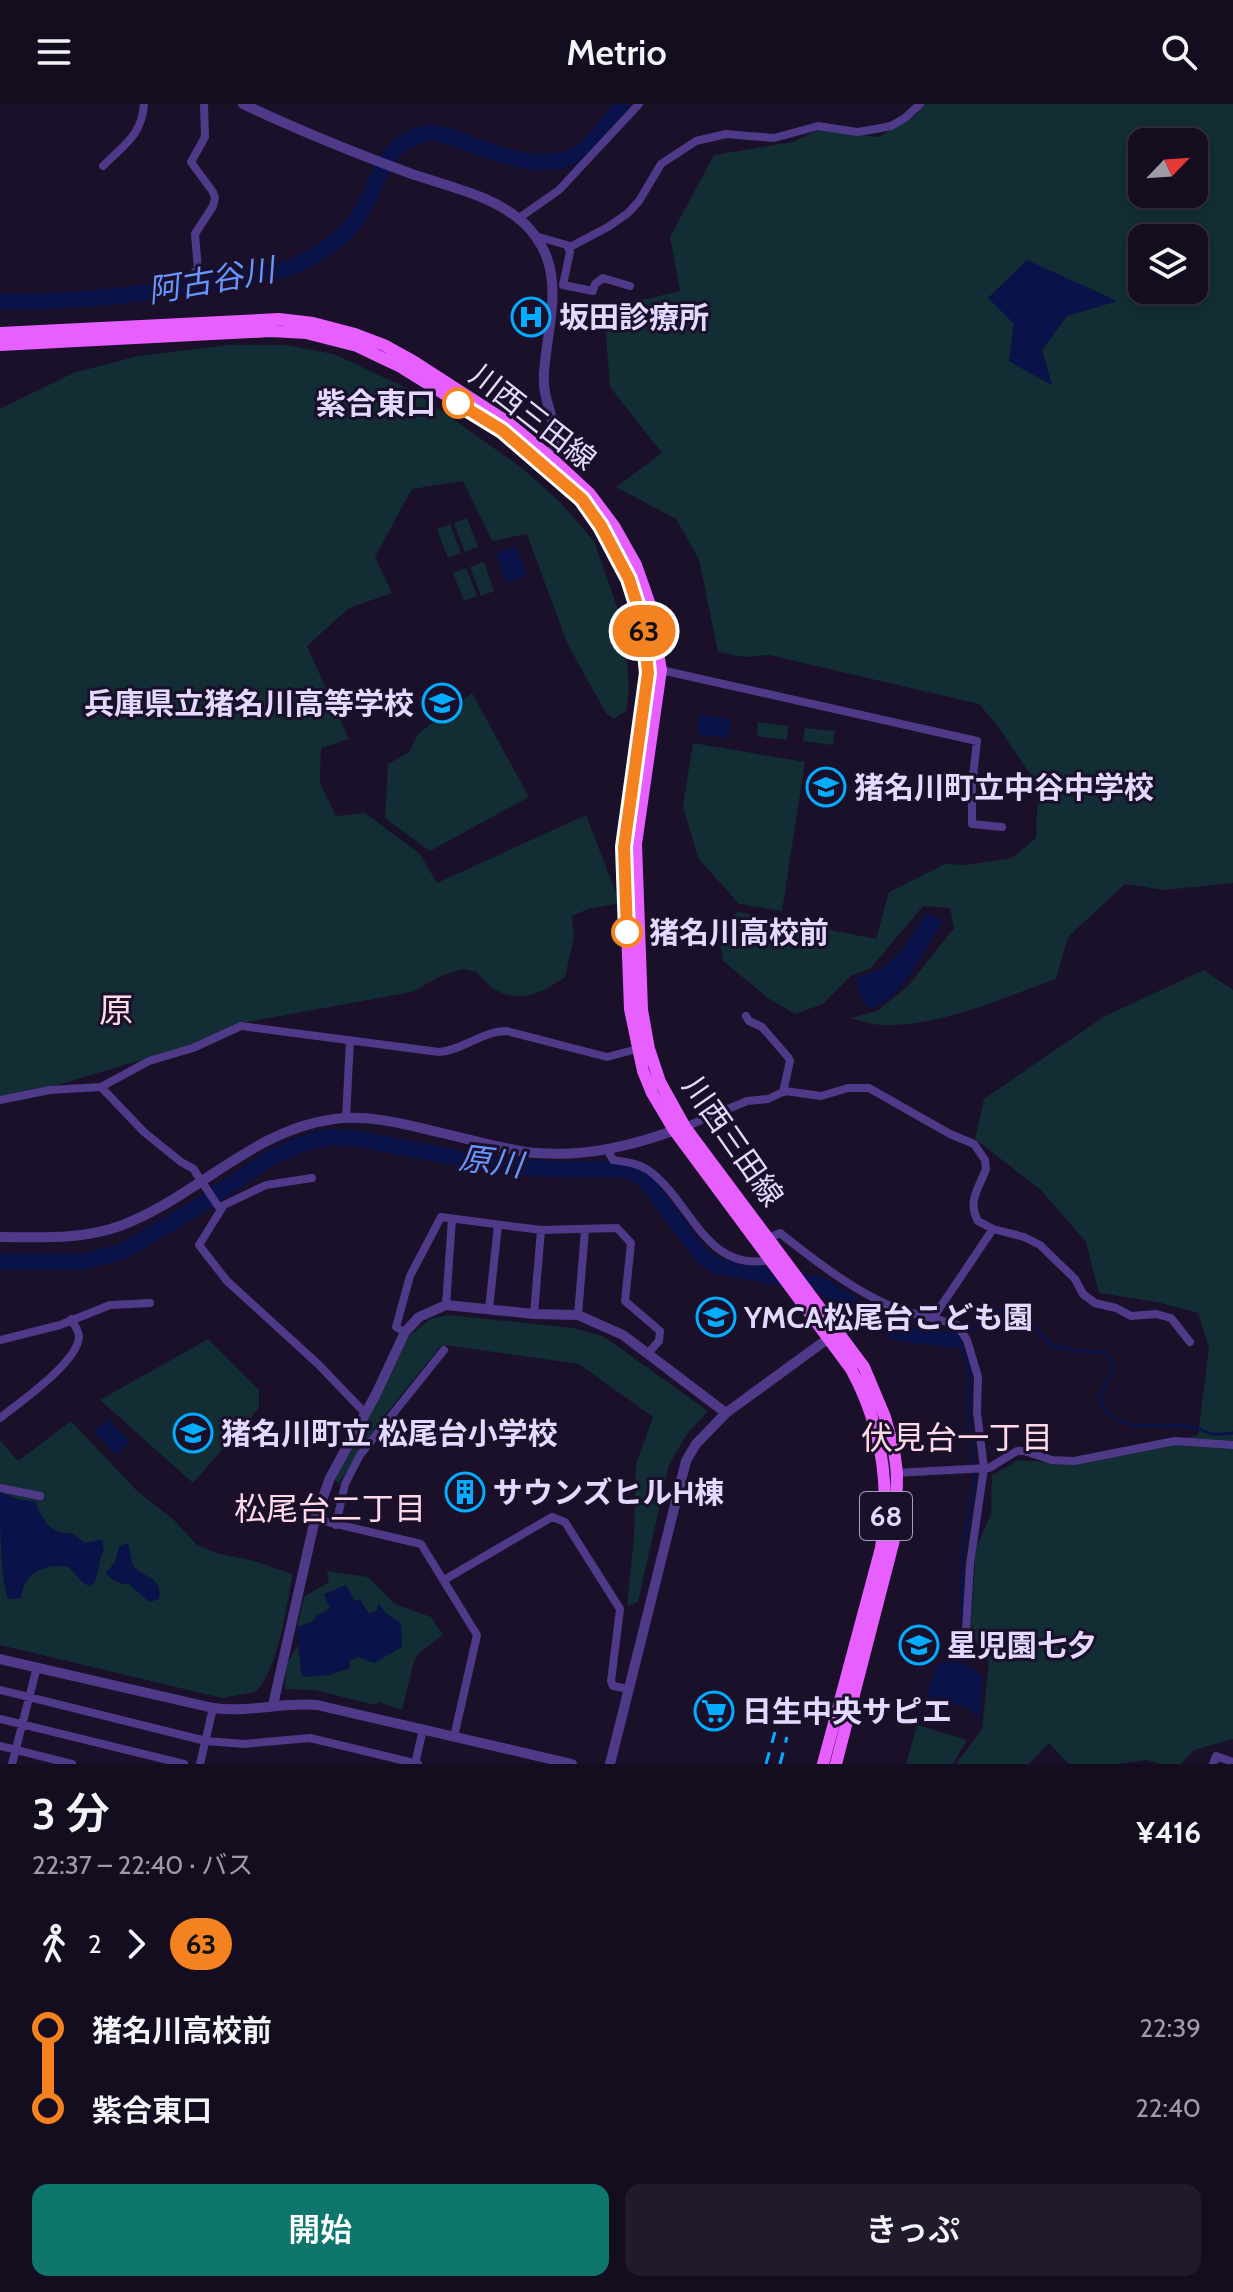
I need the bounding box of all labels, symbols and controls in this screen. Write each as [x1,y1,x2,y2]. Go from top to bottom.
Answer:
icon: menu [32,30,76,74]
text: Metrio [566,30,667,74]
icon: search [1157,30,1201,74]
north arrow [1128,128,1208,208]
map controls [1128,128,1208,304]
button: layers [1128,224,1208,304]
water label: 阿古谷川 [145,249,280,310]
hospital icon: 坂田診療所 [510,296,552,338]
place label: 坂田診療所 [559,299,709,336]
street label: 川西三田線 [463,356,603,478]
place label: 紫合東口 [316,385,436,422]
marker: 紫合東口 [443,388,473,418]
line badge: 63 [608,605,680,657]
text: 63 [629,614,659,648]
school or university icon: 兵庫県立猪名川高等学校 [421,682,463,724]
place label: 兵庫県立猪名川高等学校 [84,685,414,722]
school or university icon: 猪名川町立中谷中学校 [805,766,847,808]
place label: 猪名川町立中谷中学校 [854,769,1154,806]
place label: 猪名川高校前 [649,914,829,951]
marker: 猪名川高校前 [612,917,642,947]
district label: 原 [99,989,133,1031]
street label: 川西三田線 [675,1069,791,1213]
water label: 原川 [457,1138,528,1185]
school or university icon: YMCA松尾台こども園 [695,1296,737,1338]
place label: YMCA松尾台こども園 [743,1299,1033,1336]
school or university icon: 猪名川町立 松尾台小学校 [172,1412,214,1454]
place label: 猪名川町立 松尾台小学校 [221,1415,558,1452]
district label: 伏見台一丁目 [861,1418,1053,1457]
building icon: サウンズヒルH棟 [444,1471,486,1513]
place label: サウンズヒルH棟 [493,1474,724,1511]
district label: 松尾台二丁目 [234,1489,426,1528]
road number: 68 [860,1492,912,1540]
school or university icon: 星児園七夕 [898,1624,940,1666]
place label: 星児園七夕 [947,1627,1097,1664]
supermarket icon: 日生中央サピエ [693,1690,735,1732]
place label: 日生中央サピエ [742,1693,952,1730]
text: 3 分 [32,1787,110,1840]
text: ¥416 [1137,1814,1201,1851]
text: 22:37 – 22:40 · バス [32,1849,253,1881]
icon: walk [32,1922,76,1966]
icon: forward [114,1922,158,1966]
text: 63 [186,1927,216,1961]
text: 2 [88,1928,102,1960]
text: 猪名川高校前 [92,2012,272,2049]
text: 22:39 [1140,2012,1201,2044]
text: 紫合東口 [92,2092,212,2129]
text: 22:40 [1135,2092,1201,2124]
button: 開始 [32,2184,609,2276]
button: きっぷ [625,2184,1201,2276]

